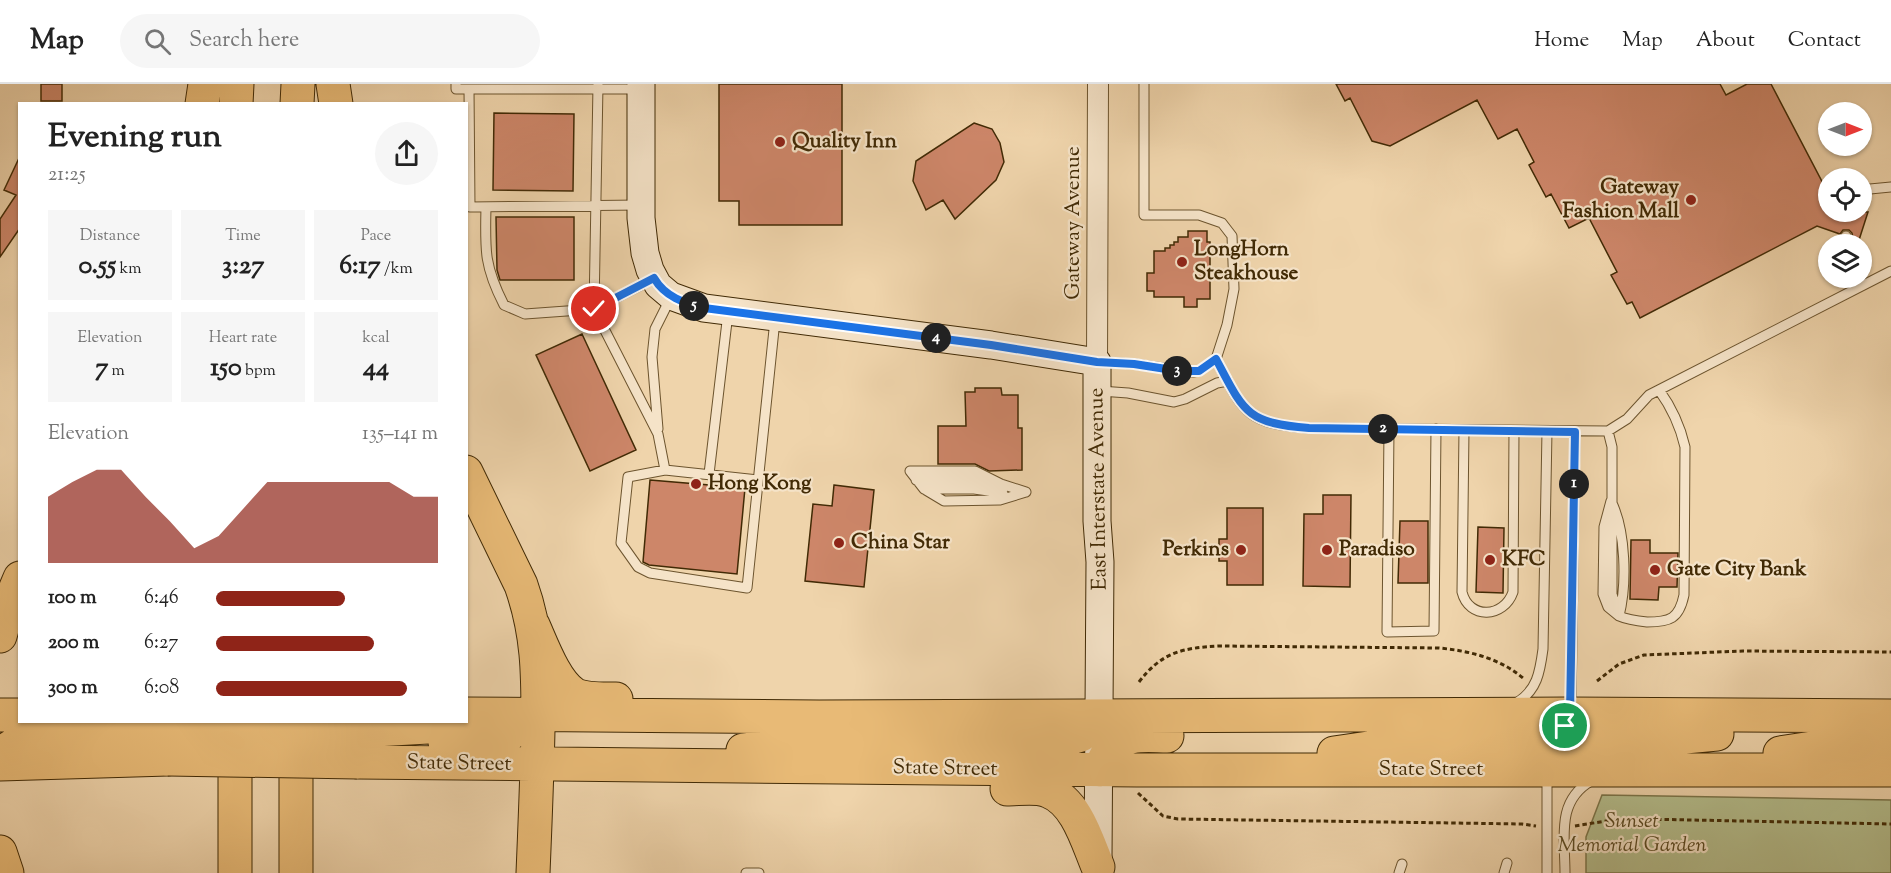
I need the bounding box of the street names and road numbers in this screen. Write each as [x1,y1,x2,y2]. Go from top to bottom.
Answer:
street label: Gateway Avenue [1059,146,1089,300]
street label: East Interstate Avenue [1082,387,1116,591]
street label: State Street [406,748,512,780]
street label: State Street [892,753,998,785]
street label: State Street [1379,755,1483,785]

